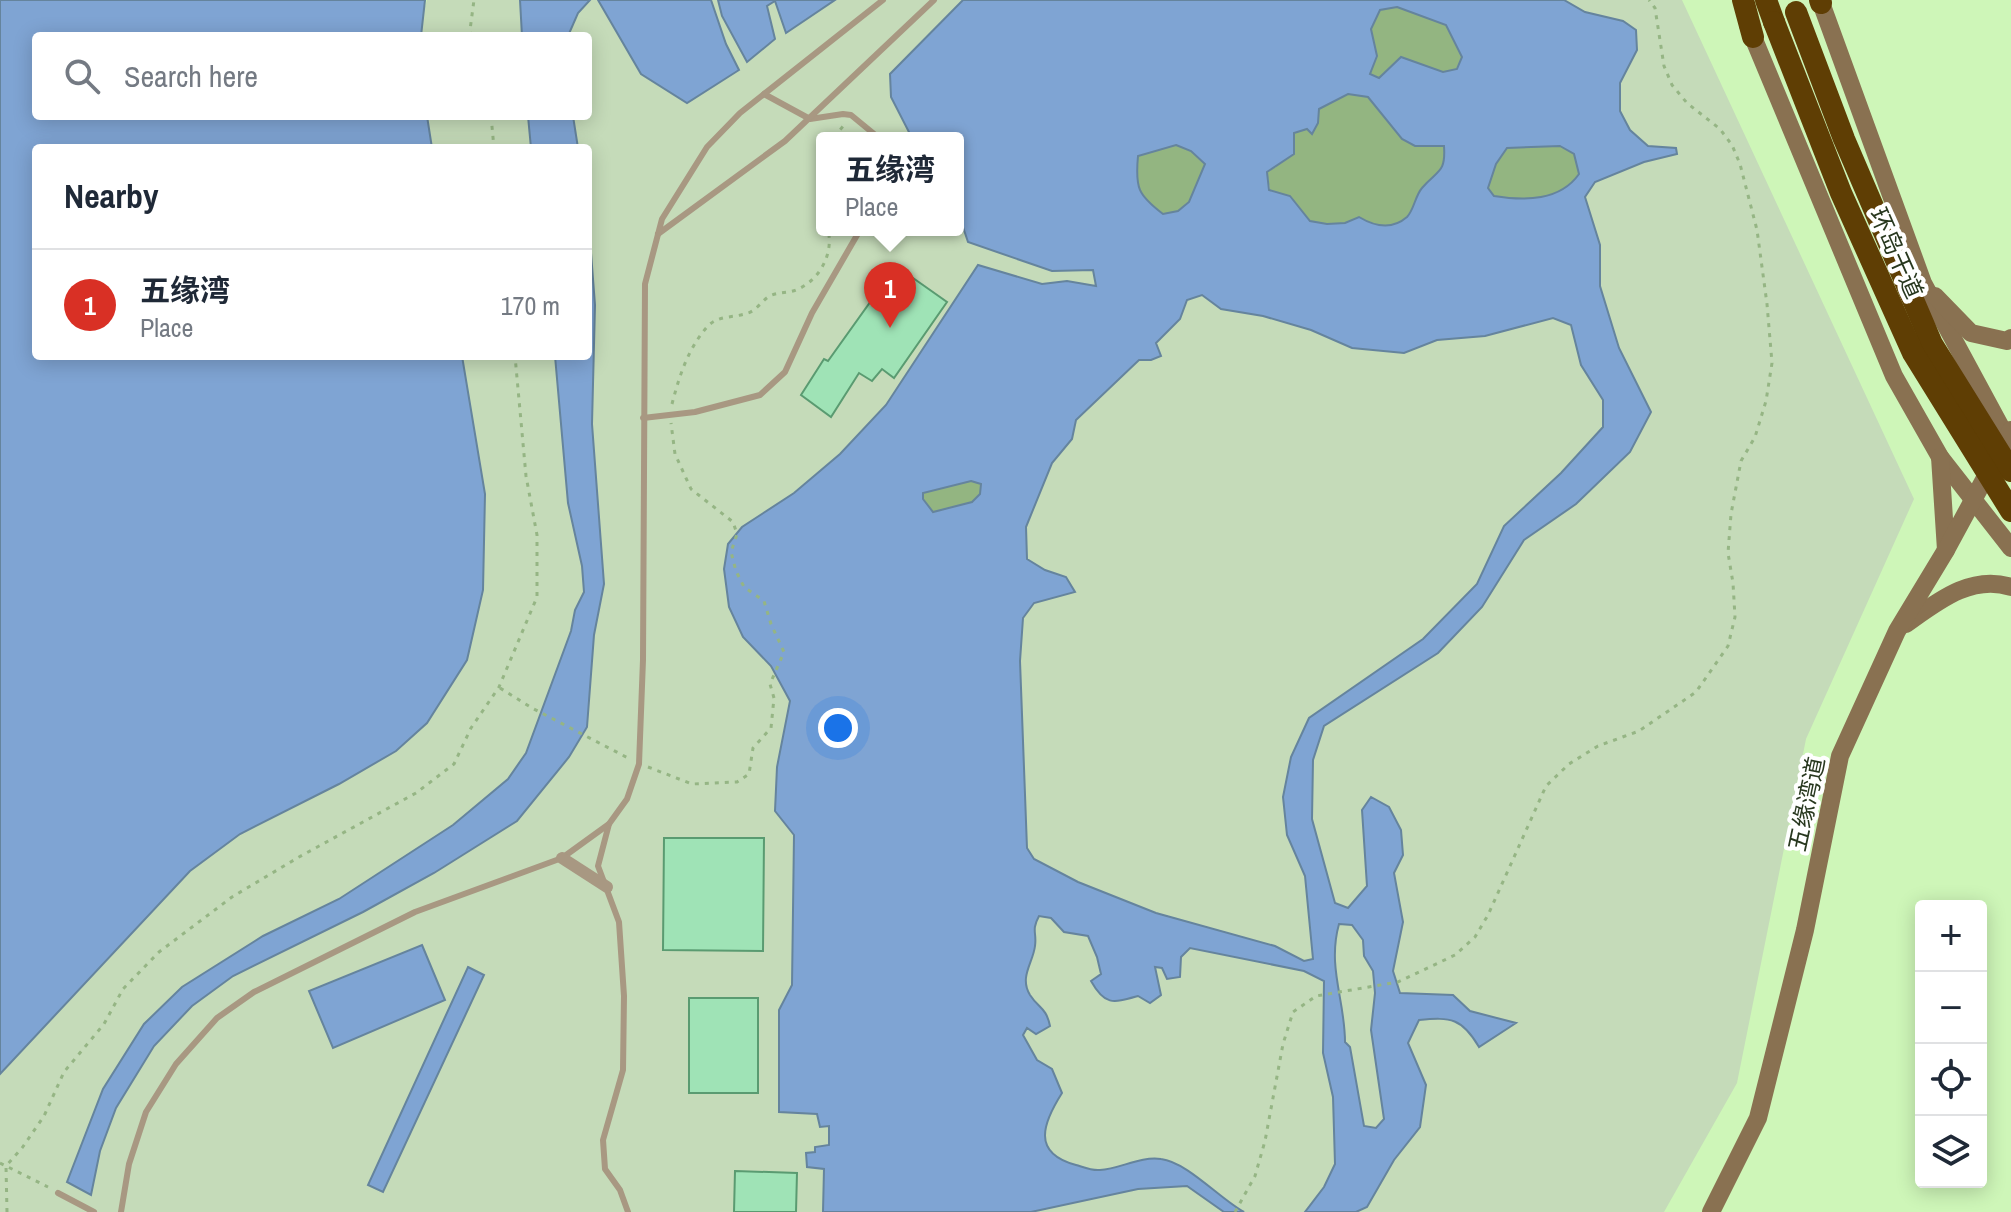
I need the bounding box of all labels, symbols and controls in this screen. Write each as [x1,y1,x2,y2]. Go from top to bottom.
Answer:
search box [32,32,592,120]
icon: search [60,54,104,98]
text: Search here [124,56,258,96]
popup [816,132,964,236]
text: 五缘湾 [845,149,935,189]
text: Nearby [64,173,159,219]
text: Place [845,189,898,224]
street label: 环岛干道 [1863,203,1931,303]
pin: 1 [864,262,916,328]
text: 五缘湾 [140,270,230,310]
text: 1 [84,288,96,323]
text: 170 m [501,288,560,323]
text: Place [140,310,193,345]
your location [818,708,858,748]
street label: 五缘湾道 [1780,754,1832,854]
map controls [1915,900,1987,1188]
button: + [1915,900,1987,972]
button: − [1915,972,1987,1044]
button: locate [1915,1044,1987,1116]
button: layers [1915,1116,1987,1188]

